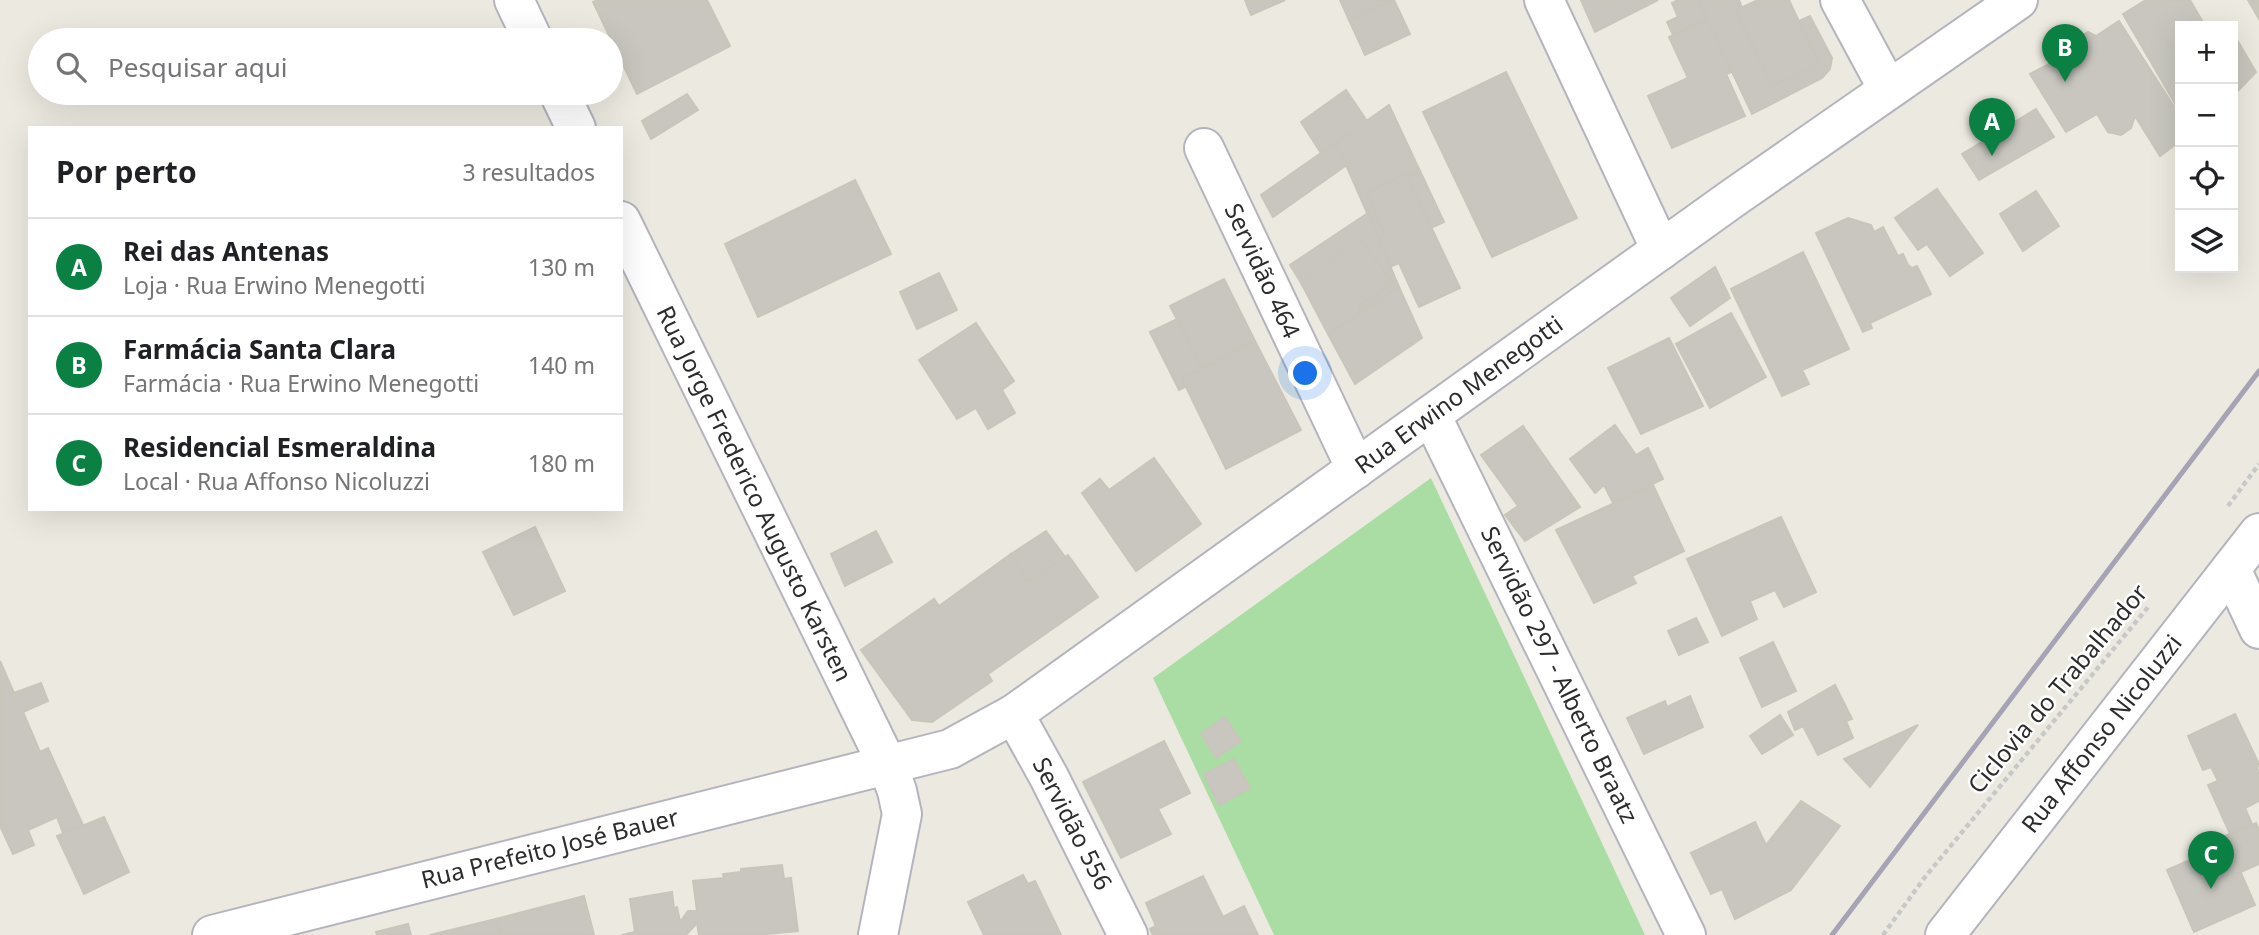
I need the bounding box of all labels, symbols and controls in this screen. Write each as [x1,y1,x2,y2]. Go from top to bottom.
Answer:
map controls [2175,21,2238,273]
button: + [2175,21,2238,84]
pin: B [2042,24,2088,82]
search box [28,28,623,105]
icon: search [52,48,90,86]
text: Pesquisar aqui [108,49,288,85]
button: − [2175,84,2238,147]
pin: A [1969,98,2015,156]
button: locate [2175,147,2238,210]
text: Por perto [56,151,197,192]
text: 3 resultados [462,156,595,188]
street label: Servidão 464 [1218,198,1309,343]
button: layers [2175,210,2238,273]
text: Rei das Antenas [123,233,329,269]
text: A [71,251,87,283]
text: 130 m [528,251,595,283]
text: Loja · Rua Erwino Menegotti [123,269,425,301]
street label: Rua Jorge Frederico Augusto Karsten [650,300,861,687]
street label: Rua Erwino Menegotti [1347,307,1569,481]
text: Farmácia Santa Clara [123,331,396,367]
text: B [71,349,87,381]
text: 140 m [528,349,595,381]
your location [1288,356,1322,390]
text: Farmácia · Rua Erwino Menegotti [123,367,479,399]
text: Residencial Esmeraldina [123,429,436,465]
text: C [72,447,86,479]
text: 180 m [528,447,595,479]
text: Local · Rua Affonso Nicoluzzi [123,465,430,497]
street label: Servidão 297 - Alberto Braatz [1474,520,1647,828]
street label: Ciclovia do Trabalhador [1959,576,2154,800]
street label: Rua Affonso Nicoluzzi [2013,627,2189,839]
street label: Servidão 556 [1026,751,1121,895]
street label: Rua Prefeito José Bauer [418,800,682,895]
pin: C [2188,831,2234,889]

